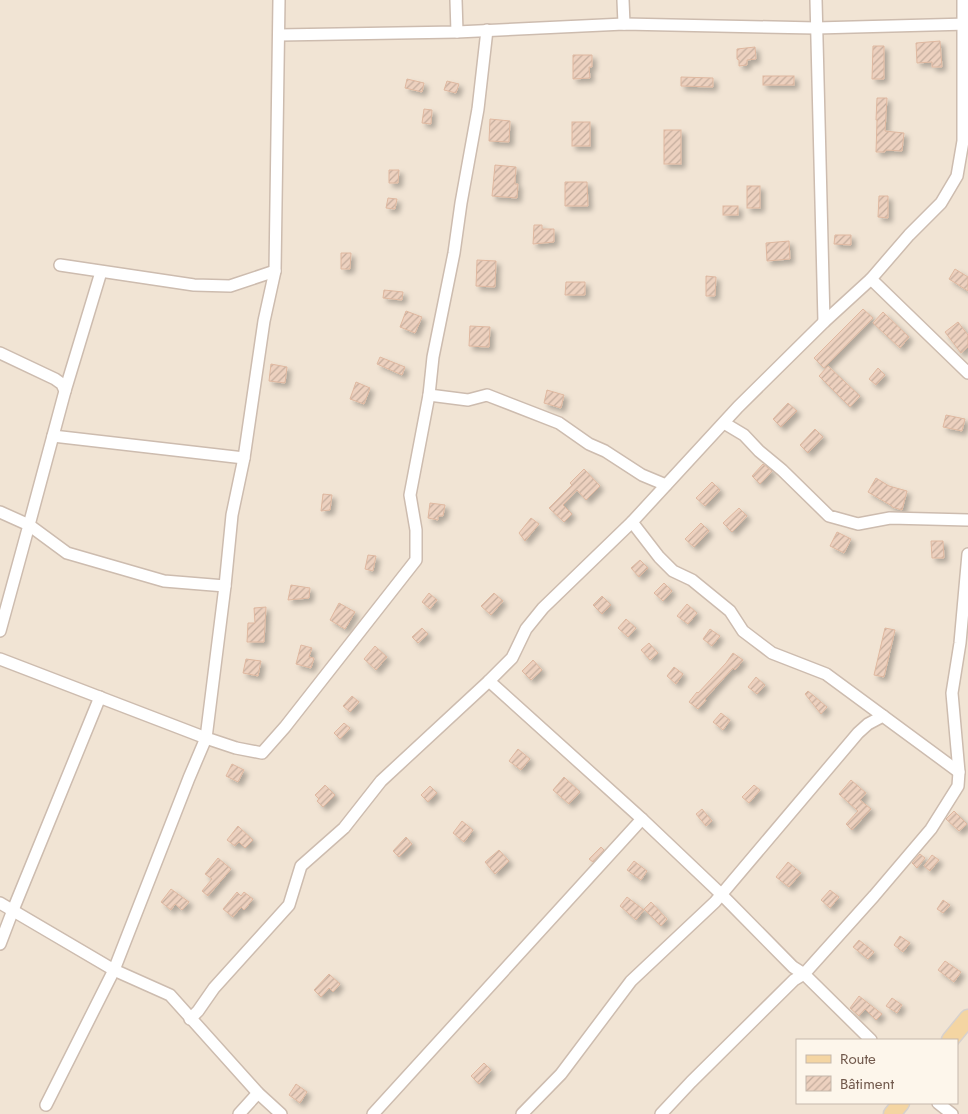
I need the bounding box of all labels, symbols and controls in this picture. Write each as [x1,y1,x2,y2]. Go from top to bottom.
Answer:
legend [796,1039,958,1104]
text: Route [840,1048,876,1070]
text: Bâtiment [840,1073,894,1095]

